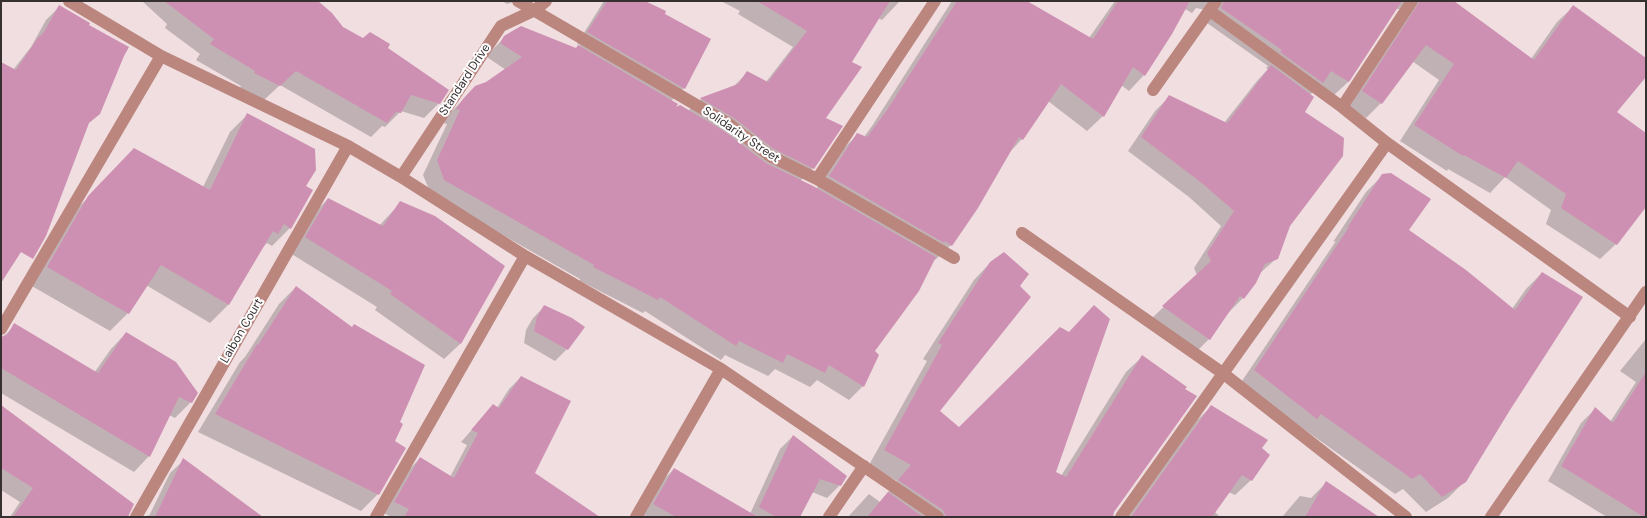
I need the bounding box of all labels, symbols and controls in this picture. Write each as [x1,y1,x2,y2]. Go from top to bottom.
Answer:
street label: Standard Drive [437,41,493,119]
street label: Solidarity Street [700,104,782,166]
street label: Laibon Court [218,296,266,366]

